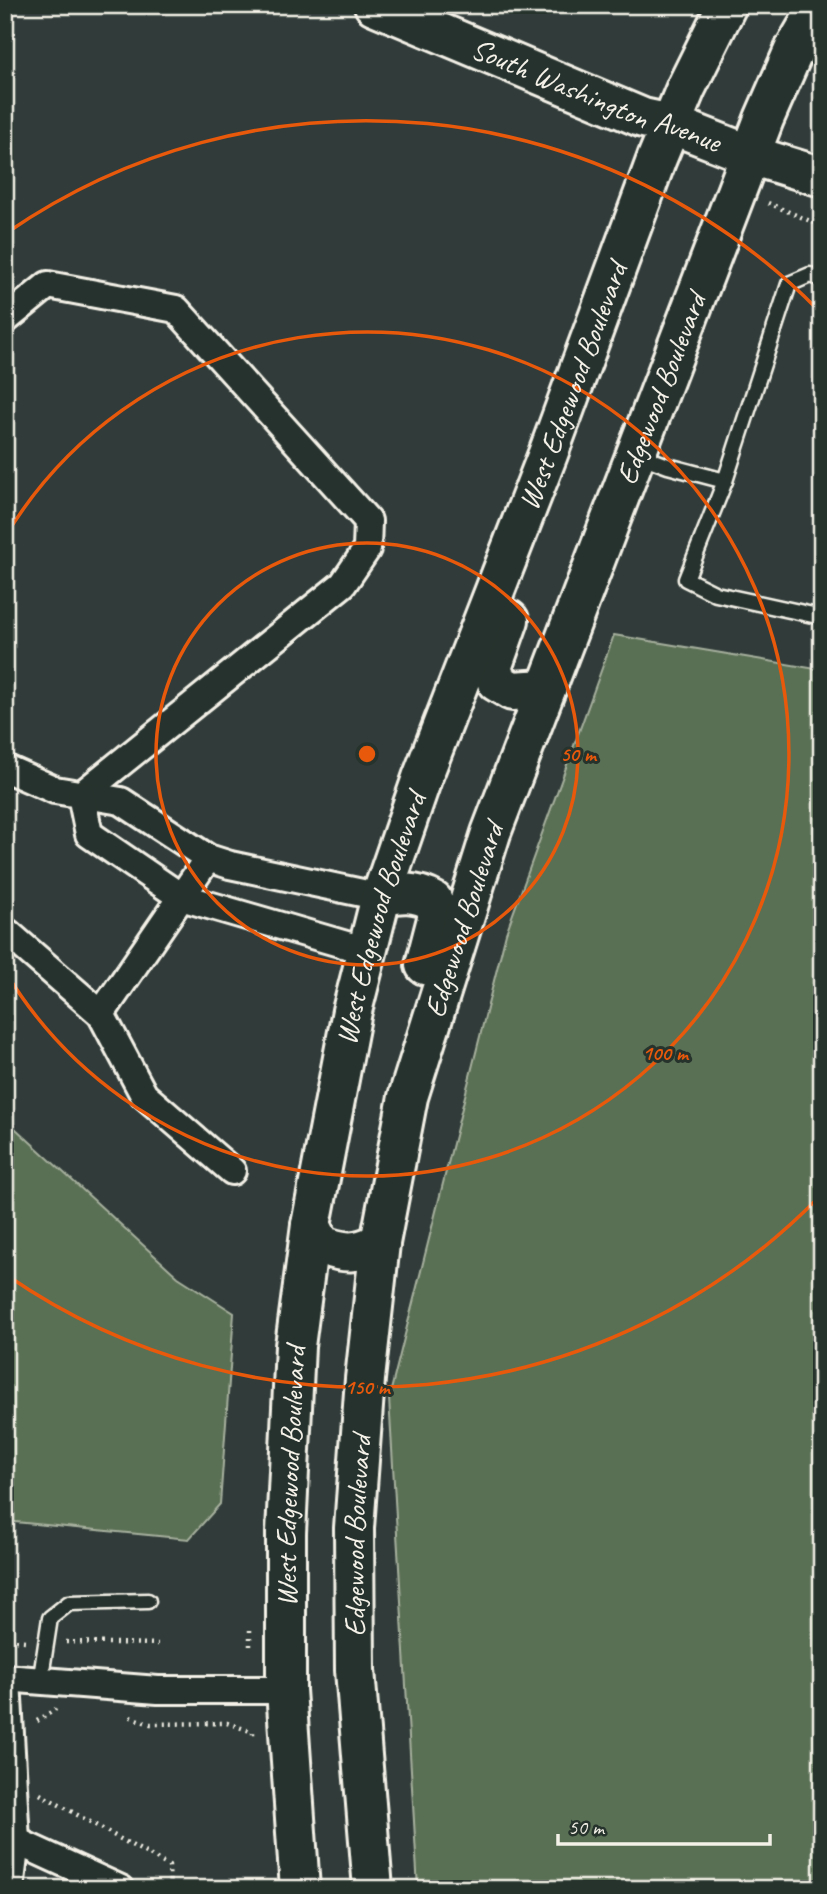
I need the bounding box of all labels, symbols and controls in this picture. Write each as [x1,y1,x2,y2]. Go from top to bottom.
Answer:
street label: South Washington Avenue [466,29,728,161]
street label: West Edgewood Boulevard [509,253,637,515]
street label: Edgewood Boulevard [607,284,716,490]
text: 50 m [560,741,598,767]
centre of rings [355,742,379,766]
street label: West Edgewood Boulevard [327,784,436,1048]
street label: Edgewood Boulevard [415,813,514,1022]
text: 100 m [642,1040,690,1066]
street label: West Edgewood Boulevard [267,1341,314,1607]
text: 150 m [344,1374,392,1400]
street label: Edgewood Boulevard [335,1430,380,1637]
scale bar [558,1803,769,1847]
text: 50 m [568,1814,606,1840]

